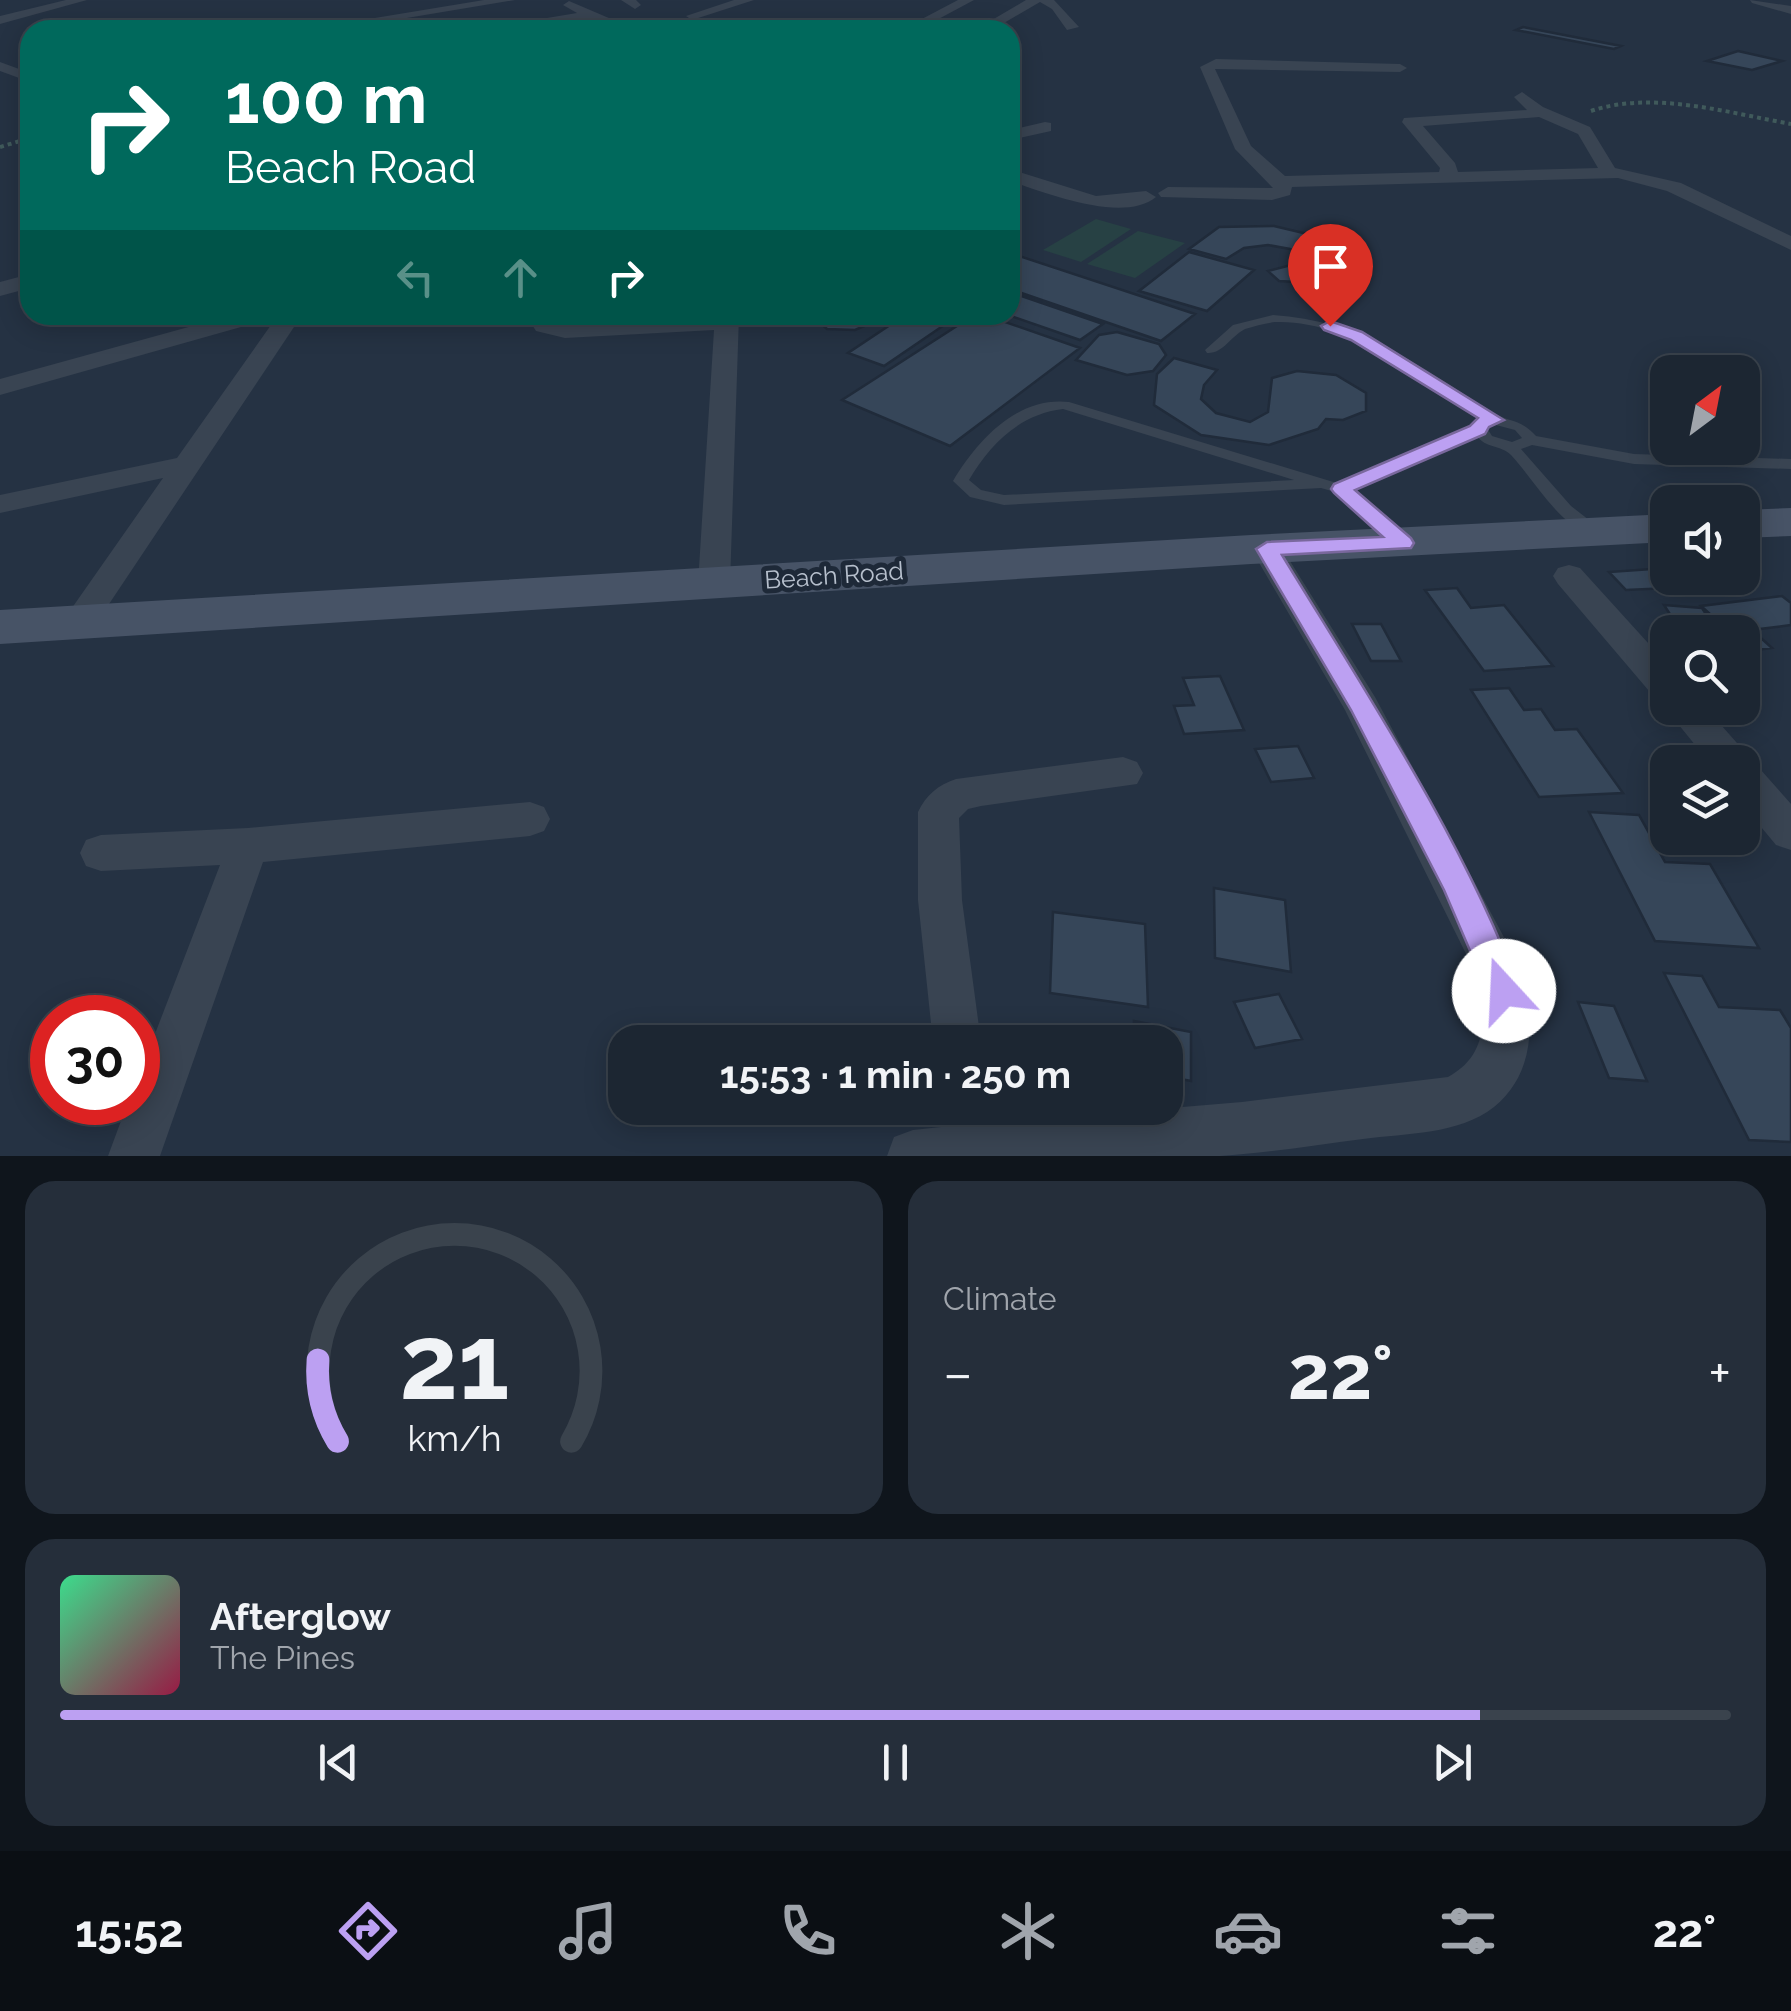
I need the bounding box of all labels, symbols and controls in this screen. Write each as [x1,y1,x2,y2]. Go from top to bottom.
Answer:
text: 100 m [225,57,428,139]
icon: right [60,60,190,190]
text: Beach Road [225,141,476,194]
pin [1288,224,1373,327]
icon: arrive [1303,239,1358,294]
icon: left [388,250,443,305]
icon: ahead [493,250,548,305]
icon: right [598,250,653,305]
north arrow [1650,355,1760,465]
map controls [1650,355,1760,855]
button: sound [1650,485,1760,595]
street label: Beach Road [763,555,905,595]
button: search [1650,615,1760,725]
button: layers [1650,745,1760,855]
position arrow [1452,939,1556,1043]
speed limit sign: 30 [30,995,160,1125]
text: 15:53 · 1 min · 250 m [720,1052,1071,1097]
text: Climate [943,1280,1057,1317]
text: 21 [399,1301,509,1423]
text: 22° [1288,1328,1393,1417]
text: − [943,1341,973,1406]
text: + [1708,1341,1731,1406]
text: km/h [407,1417,501,1459]
text: Afterglow [210,1594,391,1639]
text: The Pines [210,1639,355,1676]
icon: previous [311,1735,366,1790]
icon: pause [868,1735,923,1790]
icon: next [1425,1735,1480,1790]
icon: directions [333,1896,403,1966]
icon: music [553,1896,623,1966]
icon: phone [773,1896,843,1966]
icon: climate [993,1896,1063,1966]
icon: car [1213,1896,1283,1966]
icon: filters [1433,1896,1503,1966]
text: 15:52 [75,1905,184,1958]
text: 22° [1653,1905,1716,1958]

